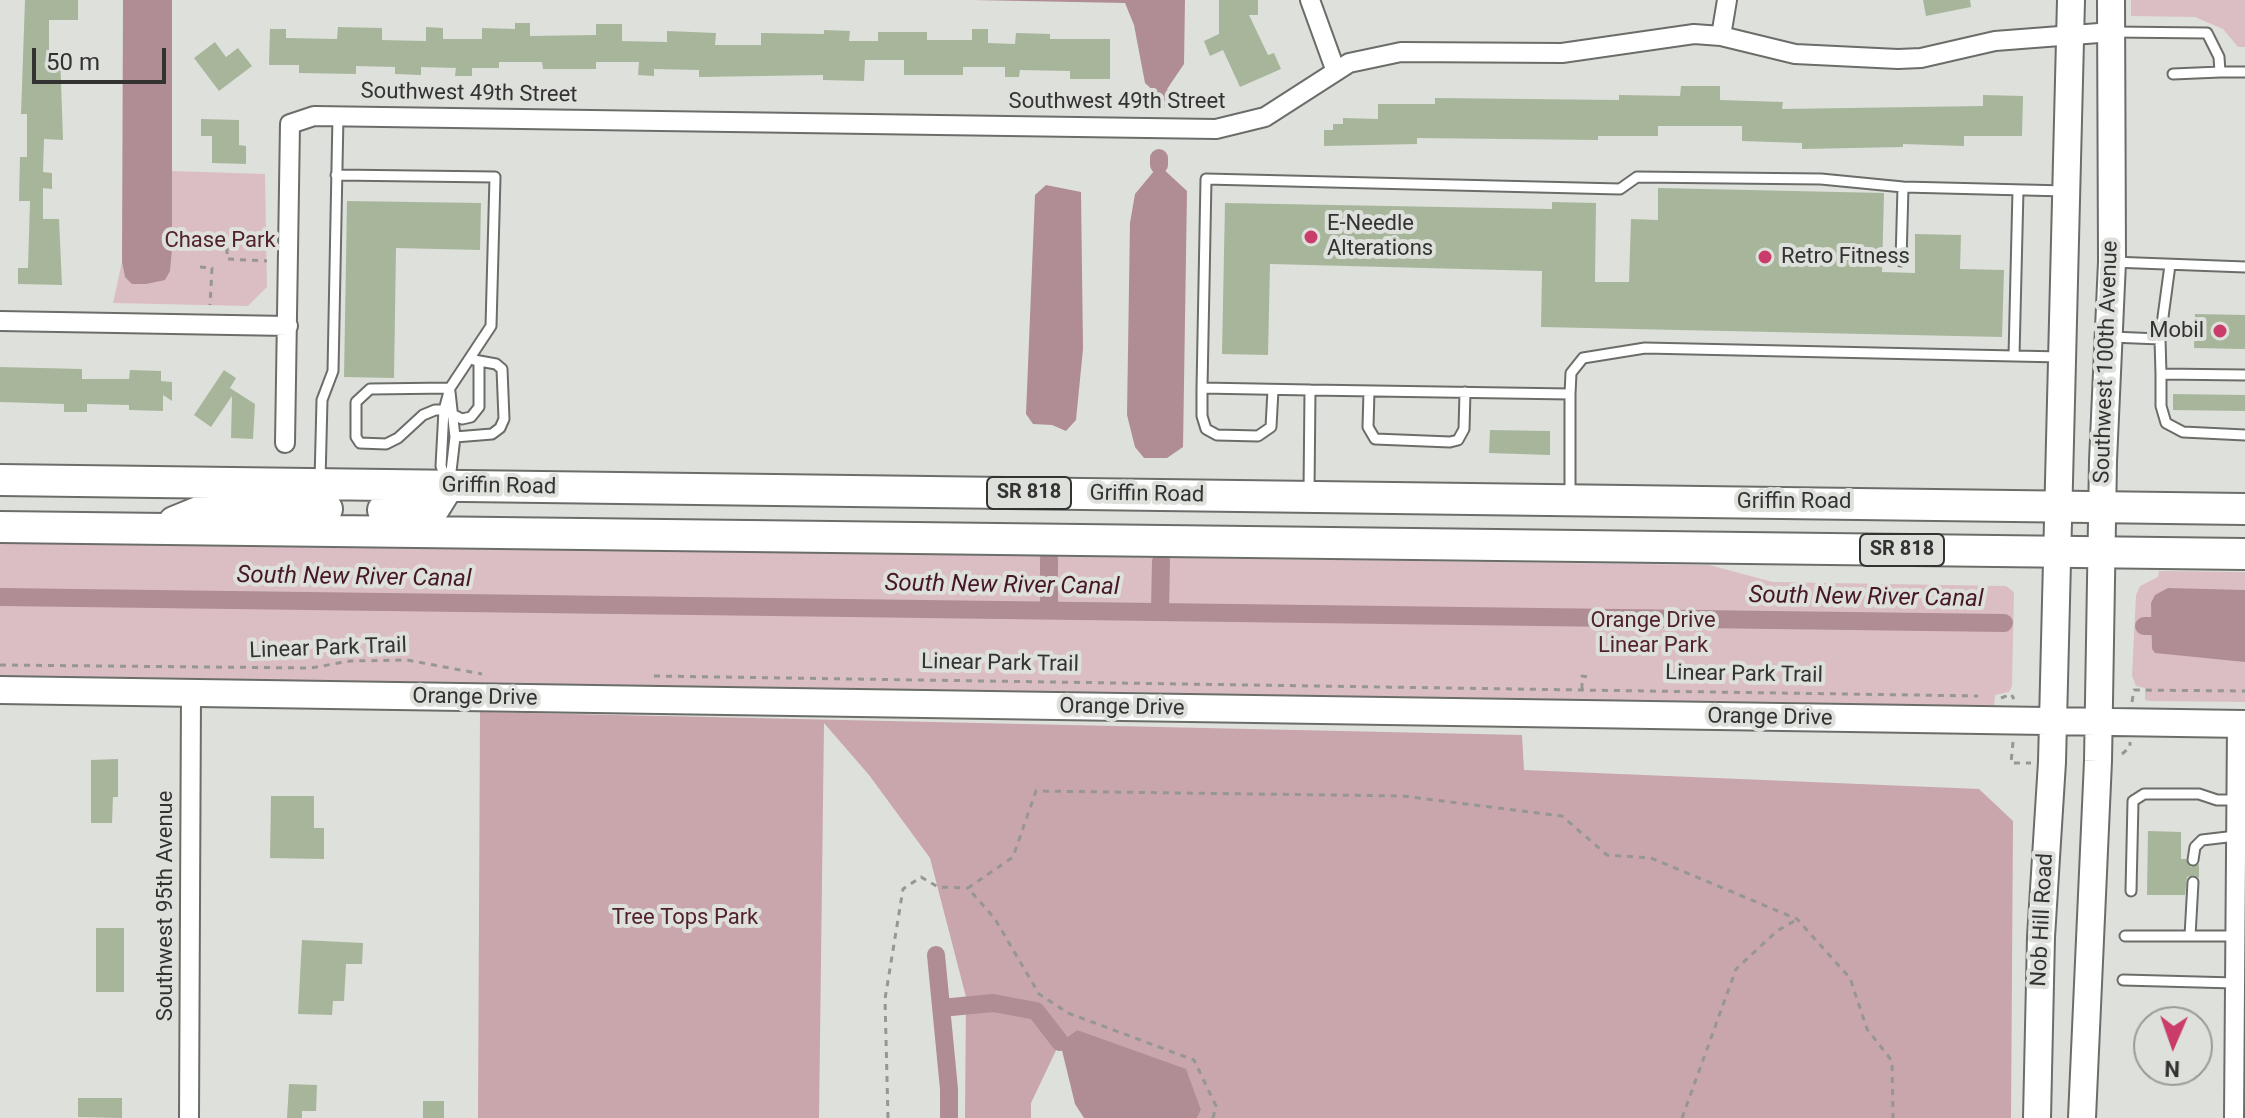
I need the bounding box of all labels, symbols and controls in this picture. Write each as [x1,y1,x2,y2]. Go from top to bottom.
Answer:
scale bar [36,32,170,82]
text: 50 m [46,48,100,76]
street label: Southwest 49th Street [360,79,578,109]
street label: Southwest 49th Street [1009,89,1225,115]
place label: E-Needle Alterations [1327,211,1433,262]
park label: Chase Park [164,228,276,254]
marker: E-Needle Alterations [1302,228,1320,246]
street label: Southwest 100th Avenue [2090,240,2124,484]
place label: Retro Fitness [1781,244,1910,270]
marker: Retro Fitness [1756,248,1774,266]
place label: Mobil [2149,318,2204,344]
marker: Mobil [2211,322,2229,340]
street label: Griffin Road [441,473,557,501]
road number: SR 818 [987,477,1071,509]
street label: Griffin Road [1089,481,1205,509]
street label: Griffin Road [1737,489,1851,515]
road number: SR 818 [1860,534,1944,566]
water label: South New River Canal [236,562,472,594]
water label: South New River Canal [884,570,1120,602]
water label: South New River Canal [1748,582,1984,614]
park label: Orange Drive Linear Park [1590,608,1716,660]
street label: Linear Park Trail [249,633,407,665]
street label: Linear Park Trail [921,649,1079,679]
street label: Linear Park Trail [1665,660,1823,690]
street label: Orange Drive [412,684,538,712]
street label: Orange Drive [1059,694,1185,722]
street label: Orange Drive [1707,704,1833,732]
street label: Southwest 95th Avenue [153,791,179,1021]
street label: Nob Hill Road [2026,853,2060,987]
park label: Tree Tops Park [612,905,758,931]
north arrow [2133,1006,2213,1086]
text: N [2164,1056,2180,1081]

